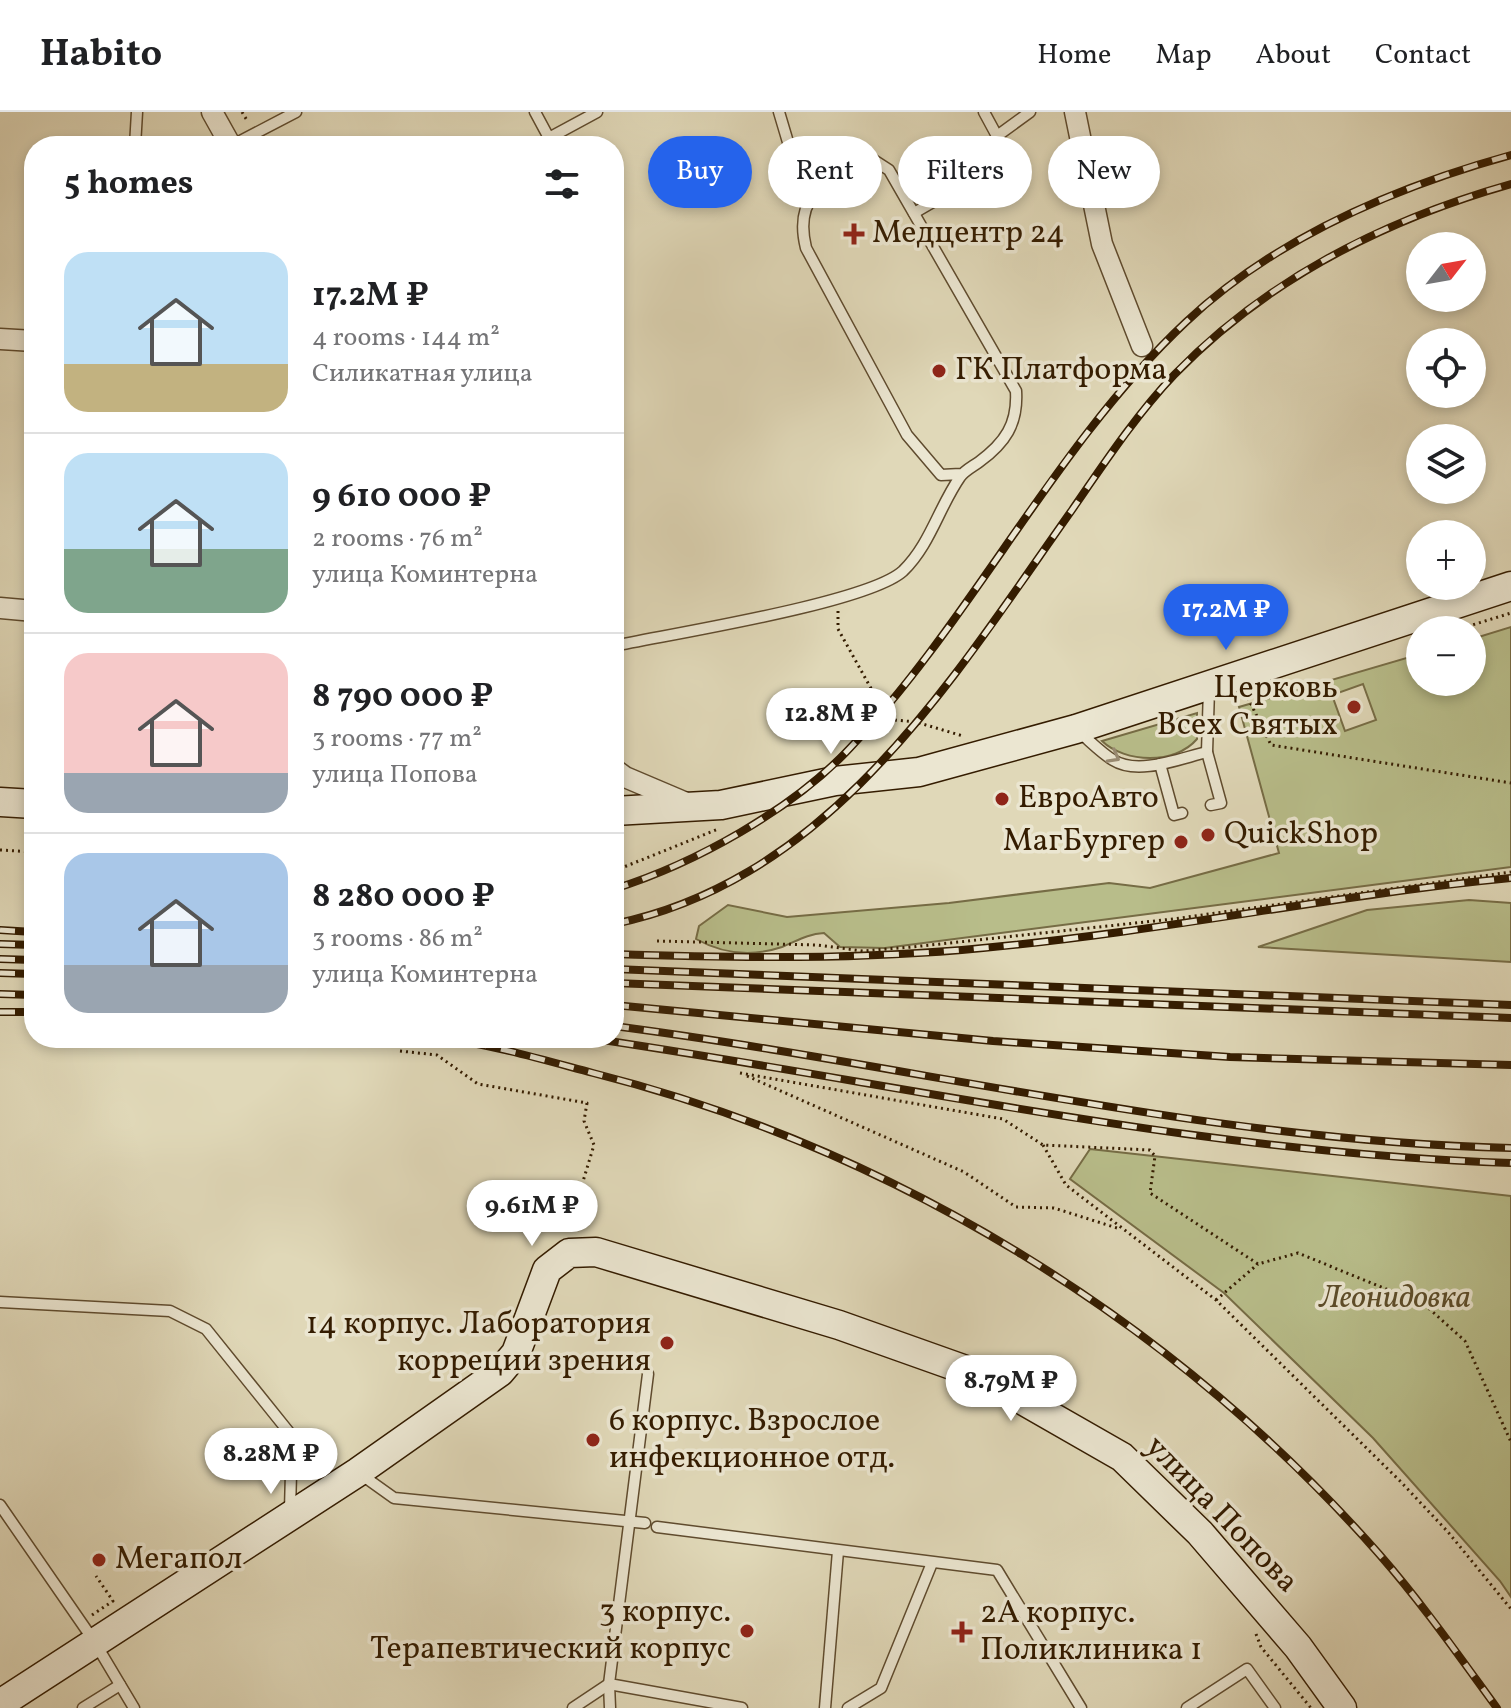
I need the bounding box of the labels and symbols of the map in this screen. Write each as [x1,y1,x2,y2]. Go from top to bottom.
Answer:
place label: Медцентр 24 [872,212,1065,256]
marker: Медцентр 24 [843,223,865,245]
north arrow [1406,232,1486,312]
place label: ГК Платформа [955,349,1167,393]
marker: ГК Платформа [930,362,948,380]
pin: 17.2M ₽ [1152,584,1300,652]
place label: Церковь Всех Святых [1157,667,1338,748]
pin: 12.8M ₽ [757,688,905,756]
marker: Церковь Всех Святых [1345,698,1363,716]
one-way arrow [1106,748,1120,763]
place label: ЕвроАвто [1018,777,1159,821]
marker: ЕвроАвто [993,790,1011,808]
place label: QuickShop [1224,813,1378,857]
place label: МагБургер [1003,820,1165,864]
marker: QuickShop [1199,826,1217,844]
marker: МагБургер [1172,833,1190,851]
pin: 9.61M ₽ [458,1180,606,1248]
park label: Леонидовка [1317,1277,1471,1321]
place label: 14 корпус. Лаборатория корреции зрения [306,1303,651,1384]
marker: 14 корпус. Лаборатория корреции зрения [658,1334,676,1352]
pin: 8.79M ₽ [937,1355,1085,1423]
place label: 6 корпус. Взрослое инфекционное отд. [609,1400,895,1481]
street label: улица Попова [1134,1426,1308,1604]
pin: 8.28M ₽ [197,1428,345,1496]
marker: 6 корпус. Взрослое инфекционное отд. [584,1431,602,1449]
place label: Мегапол [115,1538,242,1582]
marker: Мегапол [90,1551,108,1569]
place label: 3 корпус. Терапевтический корпус [370,1591,731,1672]
place label: 2А корпус. Поликлиника 1 [980,1592,1203,1673]
marker: 2А корпус. Поликлиника 1 [951,1621,973,1643]
marker: 3 корпус. Терапевтический корпус [738,1622,756,1640]

